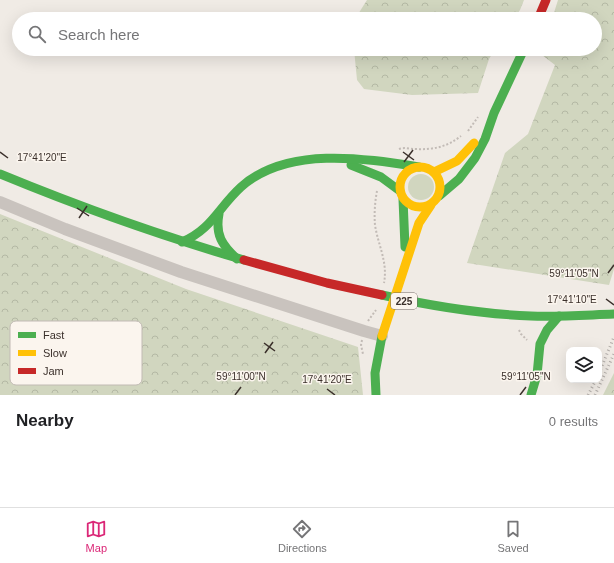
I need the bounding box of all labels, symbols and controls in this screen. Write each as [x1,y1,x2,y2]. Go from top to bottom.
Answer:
search box [12,12,602,56]
icon: search [26,23,48,45]
text: Search here [58,26,140,43]
text: 17°41'20"E [17,152,67,163]
text: 59°11'05"N [549,268,599,279]
road number: 225 [391,293,417,309]
text: 17°41'10"E [547,294,597,305]
legend [10,321,142,385]
text: Fast [43,329,64,341]
text: Slow [43,347,67,359]
map controls [566,347,602,383]
button: layers [566,347,602,383]
text: Jam [43,365,64,377]
text: 59°11'00"N [216,371,266,382]
text: 59°11'05"N [501,371,551,382]
text: 17°41'20"E [302,374,352,385]
text: Nearby [16,411,74,430]
text: 0 results [549,414,598,429]
tab: Map [85,518,107,554]
tab: Directions [278,518,327,554]
tab: Saved [497,518,529,554]

